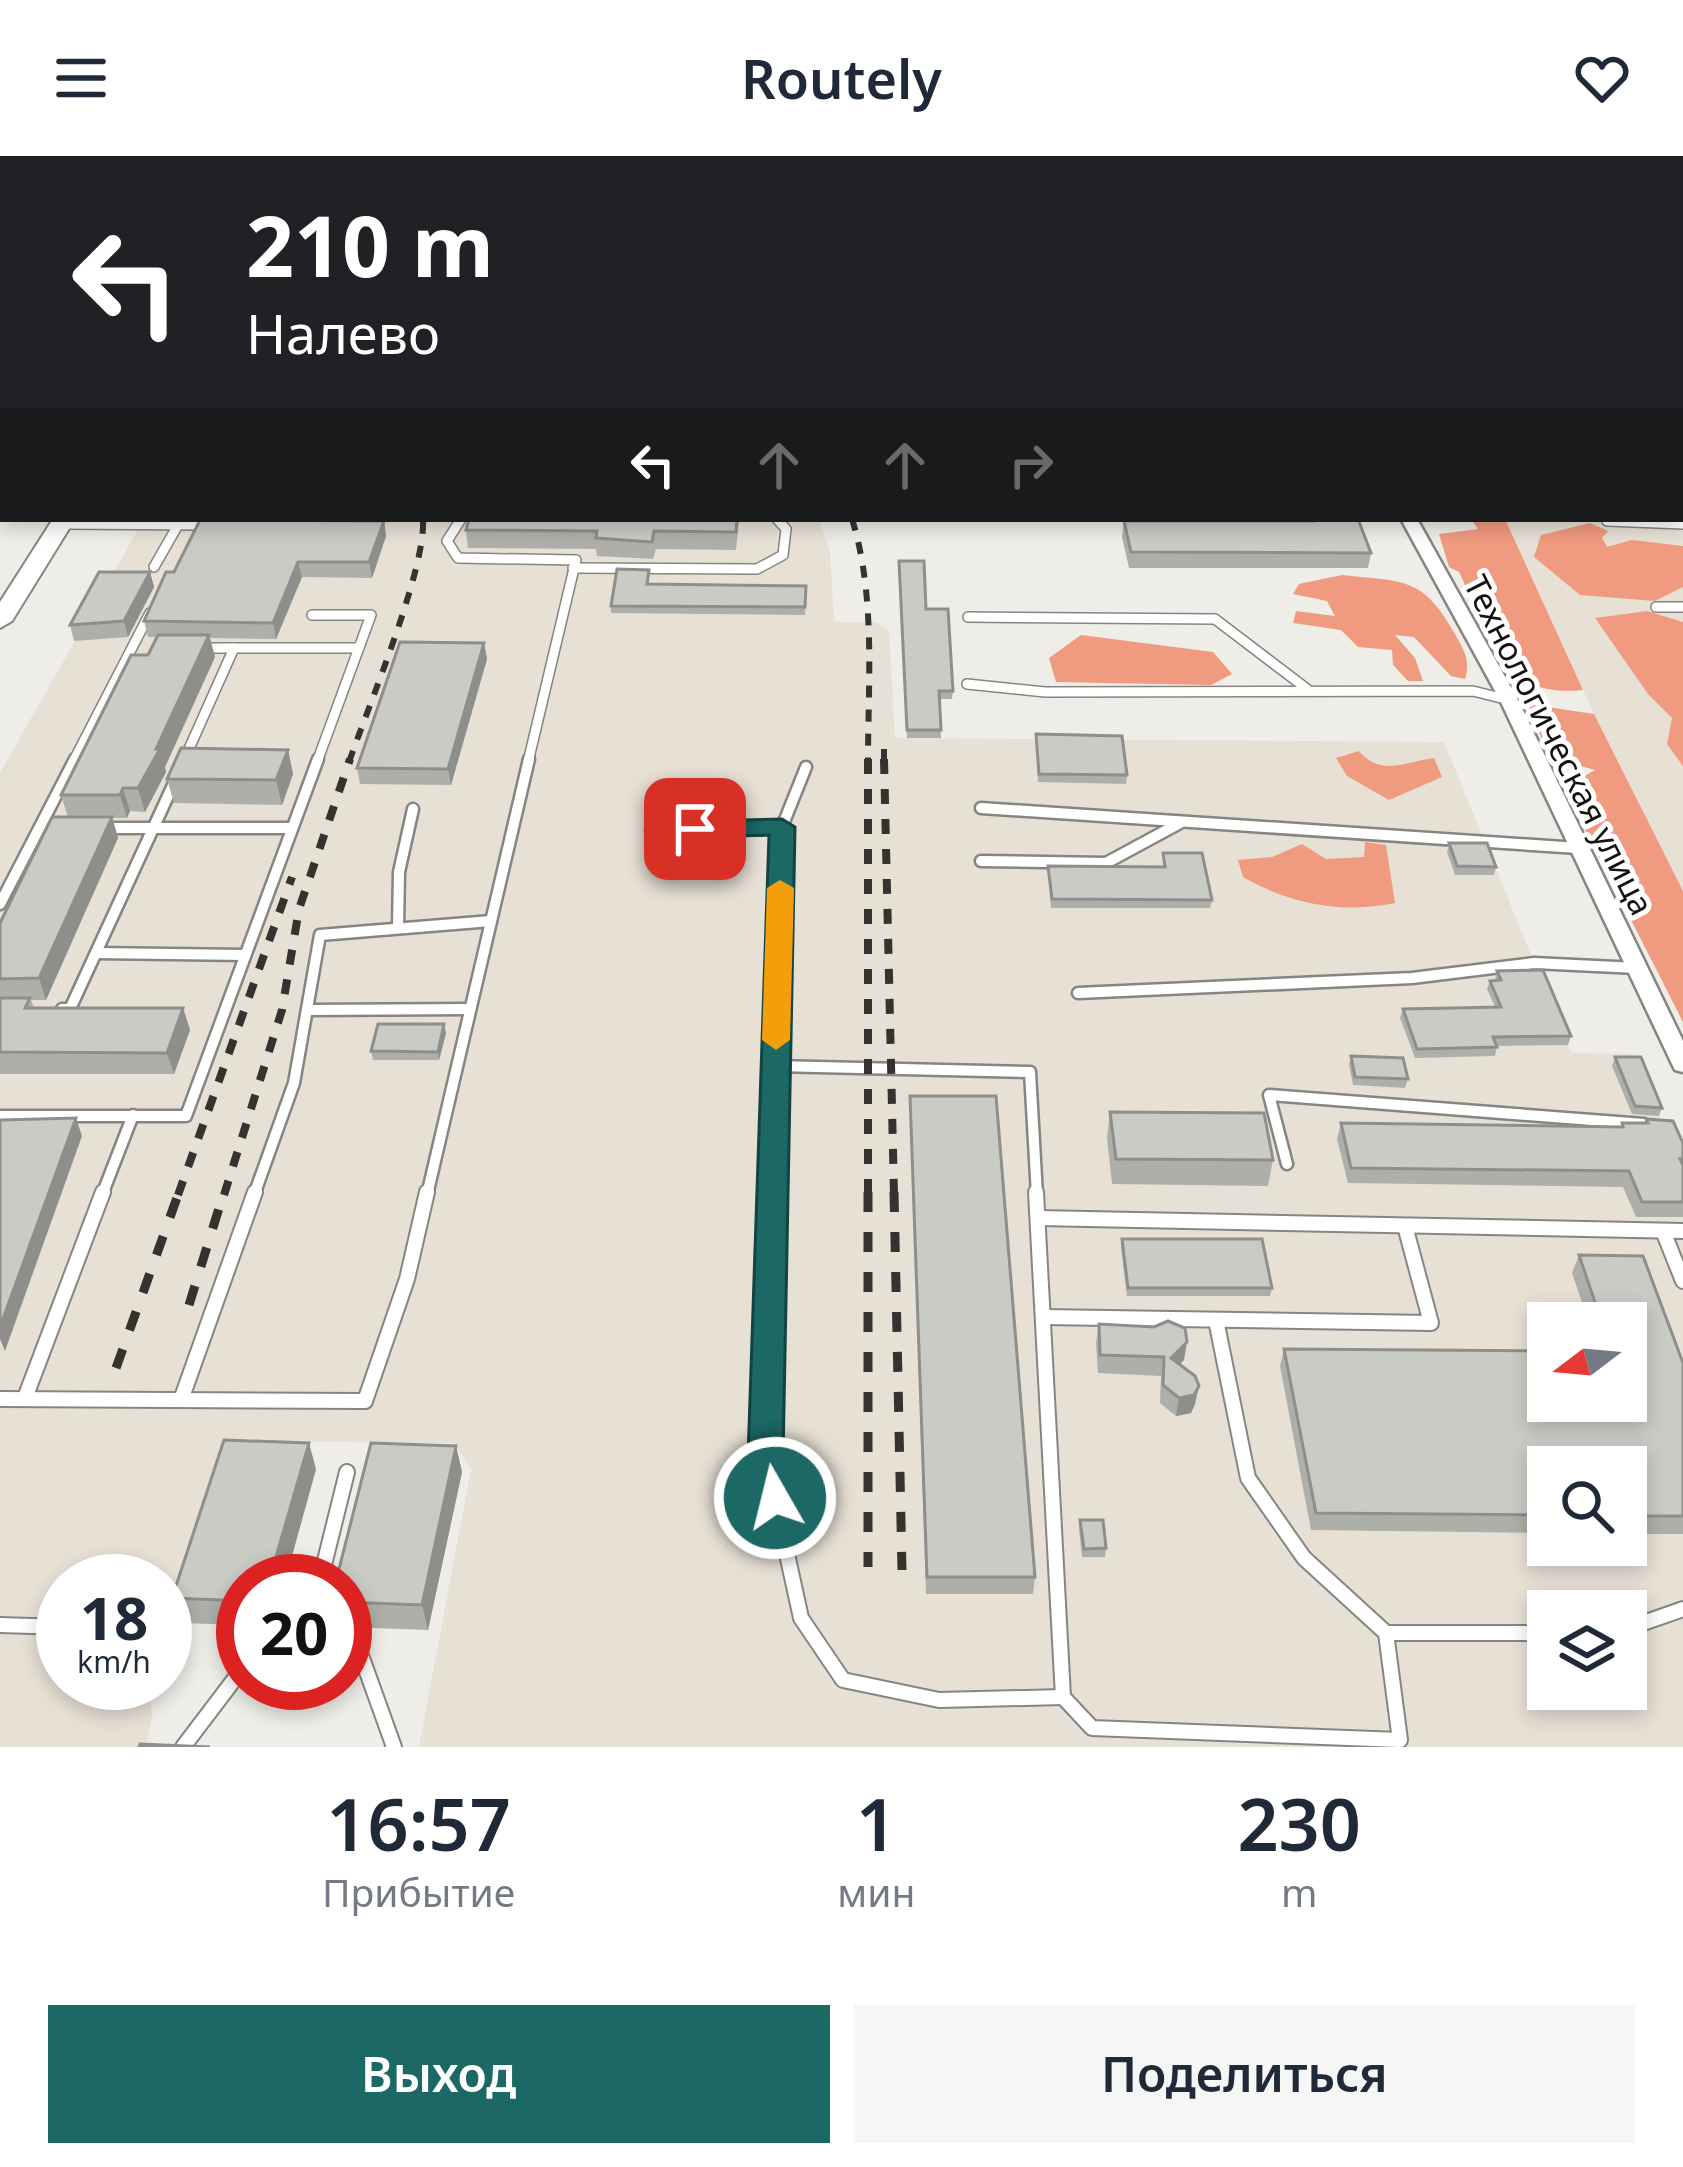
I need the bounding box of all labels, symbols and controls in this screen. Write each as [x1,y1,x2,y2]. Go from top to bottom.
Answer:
text: Routely [741,41,942,115]
icon: menu [48,45,114,111]
icon: heart [1569,45,1635,111]
text: 210 m [246,187,494,302]
icon: left [48,204,204,360]
text: Налево [246,296,440,370]
icon: left [620,432,686,498]
icon: ahead [746,432,812,498]
icon: ahead [872,432,938,498]
icon: right [998,432,1064,498]
street label: Технологическая улица [1454,567,1665,922]
pin [644,778,746,880]
icon: arrive [662,796,728,862]
north arrow [1527,1302,1647,1422]
map controls [1527,1302,1647,1710]
position arrow [712,1435,838,1561]
button: search [1527,1446,1647,1566]
speed limit sign: 20 [216,1554,372,1710]
text: 18 [80,1576,148,1658]
button: layers [1527,1590,1647,1710]
text: km/h [77,1641,151,1682]
text: 16:57 [326,1774,511,1872]
text: 1 [856,1774,897,1872]
text: 230 [1237,1774,1361,1872]
text: Прибытие [322,1865,515,1918]
text: мин [837,1865,915,1918]
text: m [1281,1865,1317,1918]
button: Выход [48,2005,830,2143]
button: Поделиться [854,2005,1635,2143]

